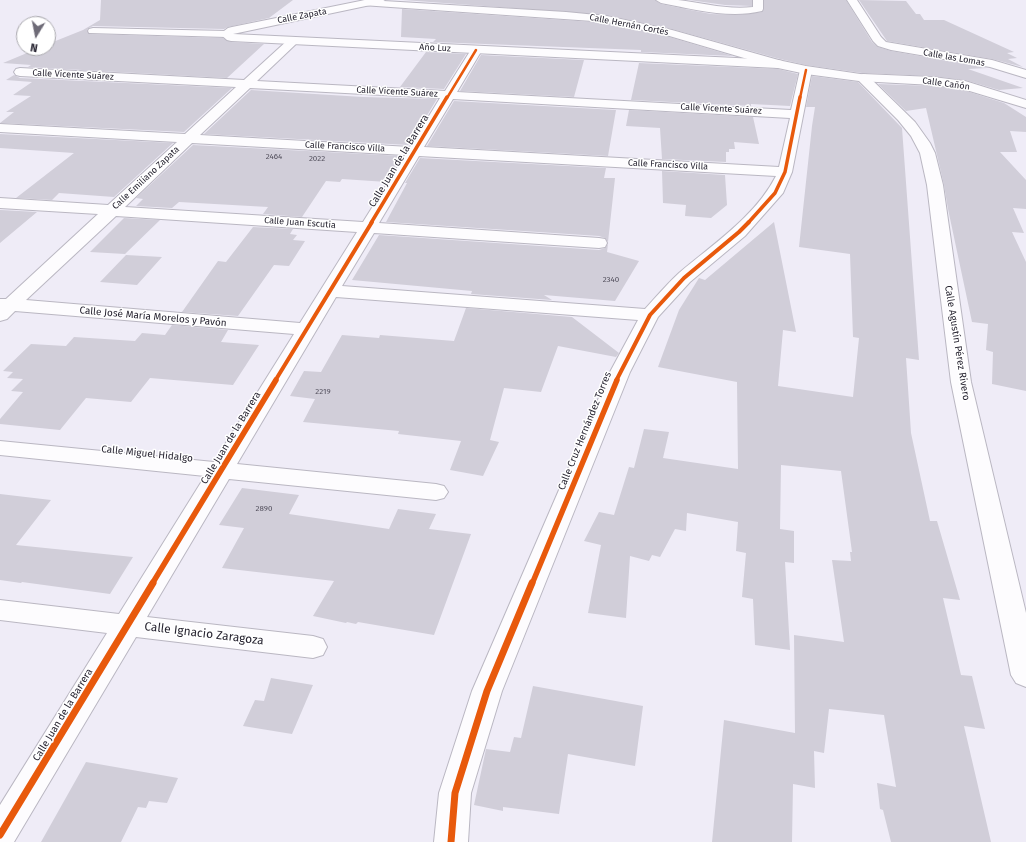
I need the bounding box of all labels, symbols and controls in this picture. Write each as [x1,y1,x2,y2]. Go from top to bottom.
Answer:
street label: Calle Zapata [276,6,328,26]
street label: Calle Hernán Cortés [589,12,669,38]
north arrow [16,16,56,56]
text: N [29,40,39,54]
street label: Año Luz [419,42,451,54]
street label: Calle las Lomas [922,47,986,69]
street label: Calle Vicente Suárez [32,67,114,83]
street label: Calle Cañón [922,75,970,93]
street label: Calle Vicente Suárez [356,84,438,100]
street label: Calle Vicente Suárez [680,101,762,117]
street label: Calle Juan de la Barrera [367,112,431,210]
street label: Calle Francisco Villa [305,140,385,154]
street label: Calle Emiliano Zapata [110,144,182,212]
house number: 2464 [266,152,282,162]
house number: 2022 [309,154,325,164]
street label: Calle Francisco Villa [628,158,708,172]
street label: Calle Juan Escutia [264,215,336,231]
house number: 2340 [603,275,619,285]
street label: Calle Agustín Pérez Rivero [942,285,972,401]
street label: Calle José María Morelos y Pavón [79,305,227,329]
street label: Calle Cruz Hernández Torres [556,370,614,492]
house number: 2219 [315,387,331,397]
street label: Calle Juan de la Barrera [199,389,263,487]
street label: Calle Miguel Hidalgo [101,443,193,465]
house number: 2890 [256,504,272,514]
street label: Calle Ignacio Zaragoza [143,620,265,648]
street label: Calle Juan de la Barrera [31,666,95,764]

